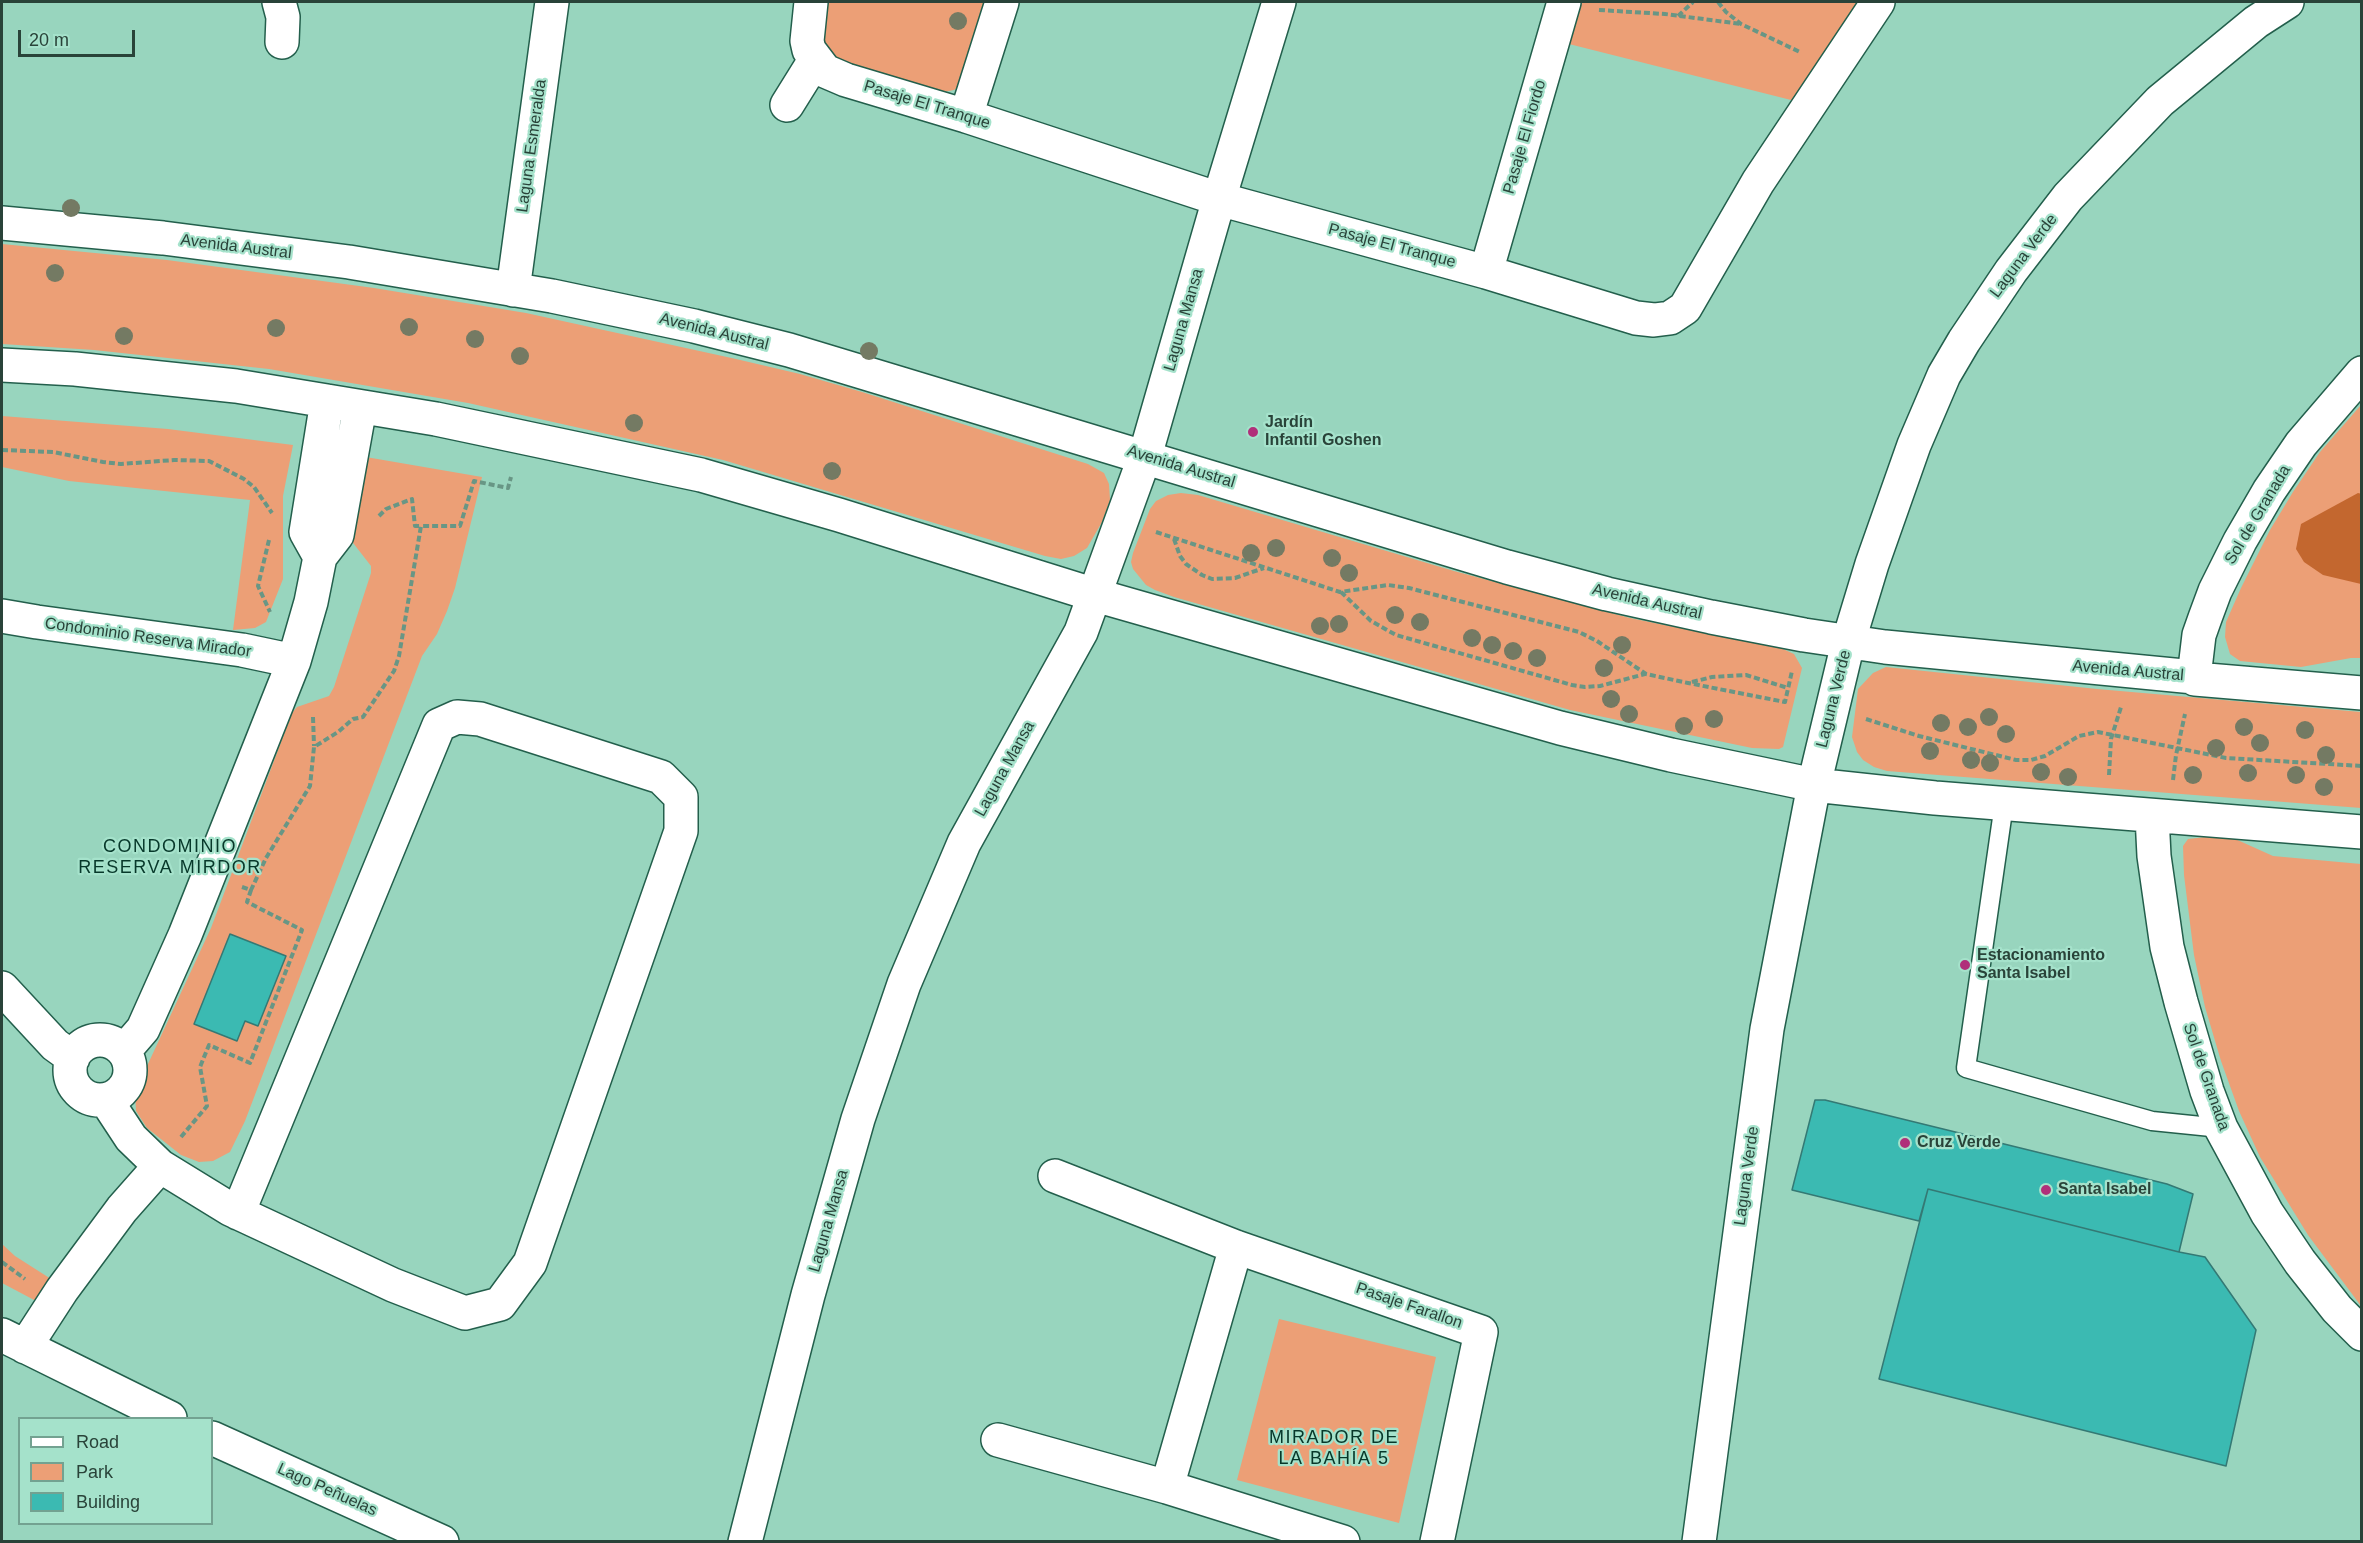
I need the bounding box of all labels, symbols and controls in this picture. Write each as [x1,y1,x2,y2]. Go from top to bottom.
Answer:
scale bar [21,18,138,56]
text: 20 m [29,30,69,50]
street label: Pasaje El Tranque [862,77,992,133]
street label: Laguna Esmeralda [513,78,551,214]
street label: Pasaje El Fiordo [1500,78,1550,196]
street label: Laguna Verde [1986,210,2062,302]
street label: Pasaje El Tranque [1326,220,1458,272]
street label: Avenida Austral [179,231,293,263]
street label: Laguna Mansa [1160,266,1208,374]
street label: Avenida Austral [657,309,771,355]
place label: Jardín Infantil Goshen [1265,413,1381,451]
marker: Jardín Infantil Goshen [1246,425,1260,439]
street label: Avenida Austral [1125,441,1237,493]
street label: Sol de Granada [2221,462,2295,568]
street label: Avenida Austral [1590,580,1704,624]
street label: Condominio Reserva Mirador [44,614,252,662]
street label: Laguna Verde [1813,648,1855,750]
street label: Avenida Austral [2071,657,2185,685]
street label: Laguna Mansa [971,718,1039,820]
district label: CONDOMINIO RESERVA MIRDOR [78,836,262,878]
place label: Estacionamiento Santa Isabel [1977,946,2105,984]
marker: Estacionamiento Santa Isabel [1958,958,1972,972]
street label: Sol de Granada [2179,1021,2233,1133]
street label: Laguna Verde [1731,1125,1763,1227]
place label: Cruz Verde [1917,1133,2001,1153]
marker: Cruz Verde [1898,1136,1912,1150]
street label: Laguna Mansa [805,1167,853,1275]
place label: Santa Isabel [2058,1180,2151,1200]
marker: Santa Isabel [2039,1183,2053,1197]
street label: Pasaje Farallon [1353,1279,1465,1333]
legend [18,1417,213,1525]
district label: MIRADOR DE LA BAHÍA 5 [1269,1427,1399,1470]
text: Road [76,1432,119,1452]
street label: Lago Peñuelas [274,1460,380,1520]
text: Park [76,1462,113,1482]
text: Building [76,1492,140,1512]

